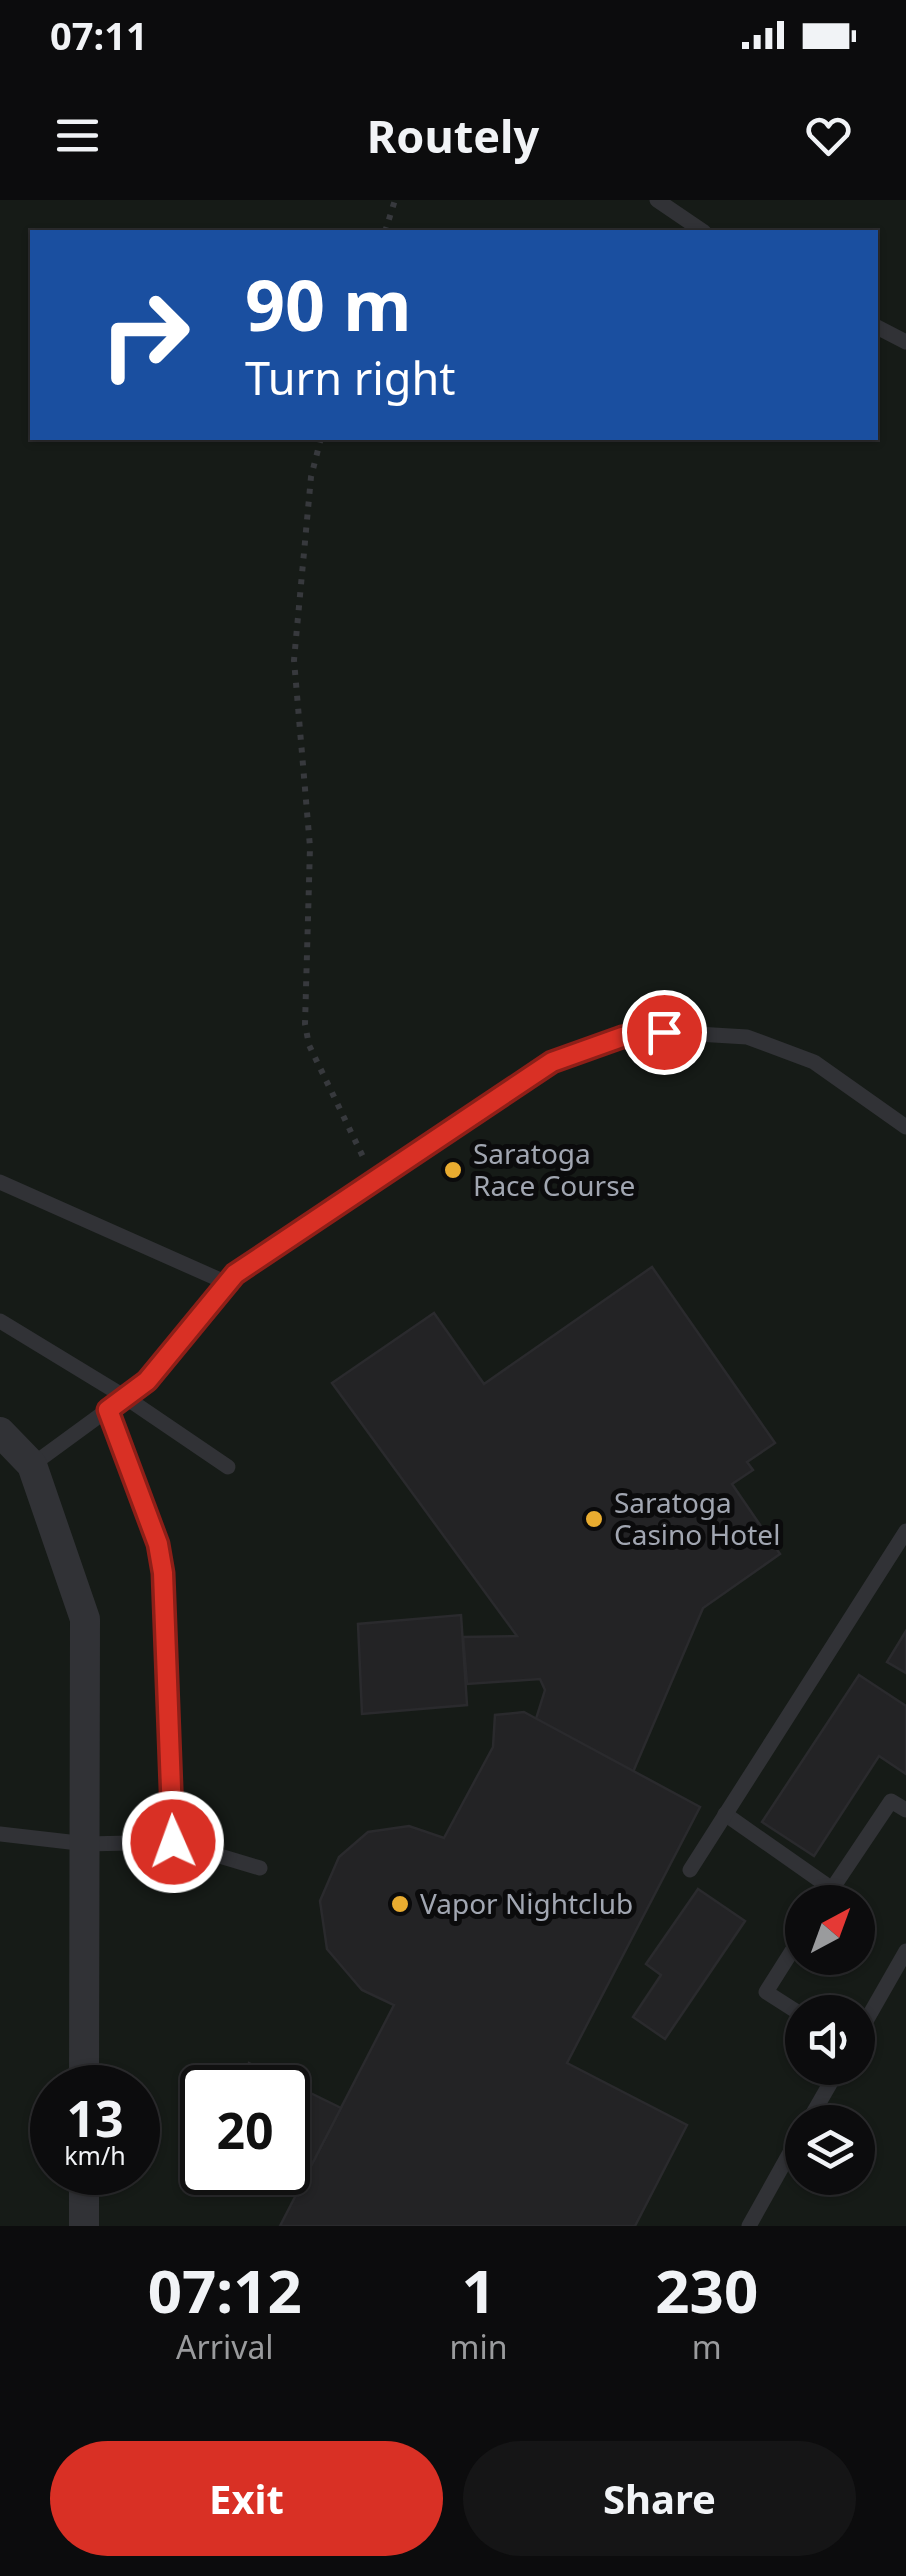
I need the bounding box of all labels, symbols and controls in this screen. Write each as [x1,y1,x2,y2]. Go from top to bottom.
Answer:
text: 07:11 [50,9,148,61]
text: Routely [367,105,539,166]
icon: menu [50,108,105,163]
icon: heart [801,108,856,163]
text: 90 m [245,256,412,352]
icon: right [80,270,210,400]
text: Turn right [245,347,456,408]
pin [622,990,707,1075]
icon: arrive [637,1005,692,1060]
place label: Saratoga Race Course [473,1134,635,1204]
marker: Saratoga Race Course [442,1159,464,1181]
place label: Saratoga Casino Hotel [614,1483,780,1553]
marker: Saratoga Casino Hotel [583,1508,605,1530]
position arrow [121,1790,225,1894]
place label: Vapor Nightclub [420,1884,633,1922]
north arrow [785,1885,875,1975]
map controls [785,1885,875,2195]
marker: Vapor Nightclub [389,1893,411,1915]
button: sound [785,1995,875,2085]
speed limit sign: 20 [180,2065,310,2195]
text: 13 [66,2084,124,2152]
button: layers [785,2105,875,2195]
text: km/h [64,2138,126,2172]
text: 07:12 [148,2249,302,2331]
text: 1 [461,2249,496,2331]
text: 230 [655,2249,758,2331]
text: Arrival [176,2325,274,2368]
text: min [450,2325,508,2368]
text: m [692,2325,722,2368]
button: Exit [50,2441,443,2556]
button: Share [463,2441,856,2556]

